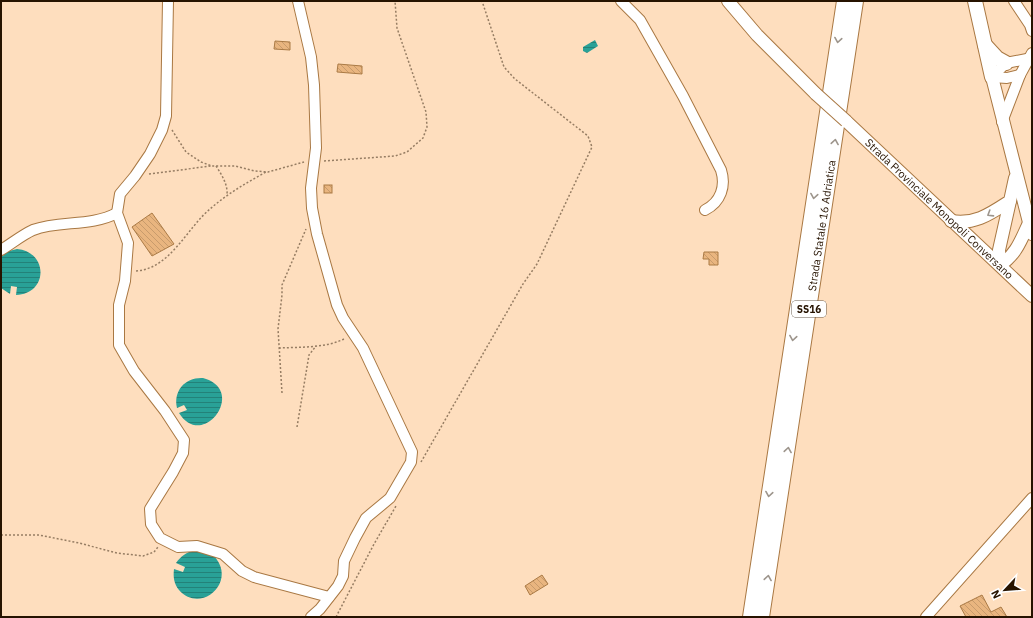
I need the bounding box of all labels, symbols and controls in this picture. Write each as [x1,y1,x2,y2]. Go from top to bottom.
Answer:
one-way arrow [834,36,843,43]
street label: Strada Provinciale Monopoli Conversano [862,136,1016,282]
one-way arrow [830,138,839,145]
street label: Strada Statale 16 Adriatica [805,159,839,292]
one-way arrow [811,193,819,199]
one-way arrow [987,210,994,217]
road number: SS16 [792,301,826,317]
one-way arrow [789,335,798,341]
one-way arrow [783,447,792,453]
one-way arrow [765,491,774,497]
north arrow [985,570,1025,610]
one-way arrow [763,575,772,582]
text: N [988,588,1004,601]

